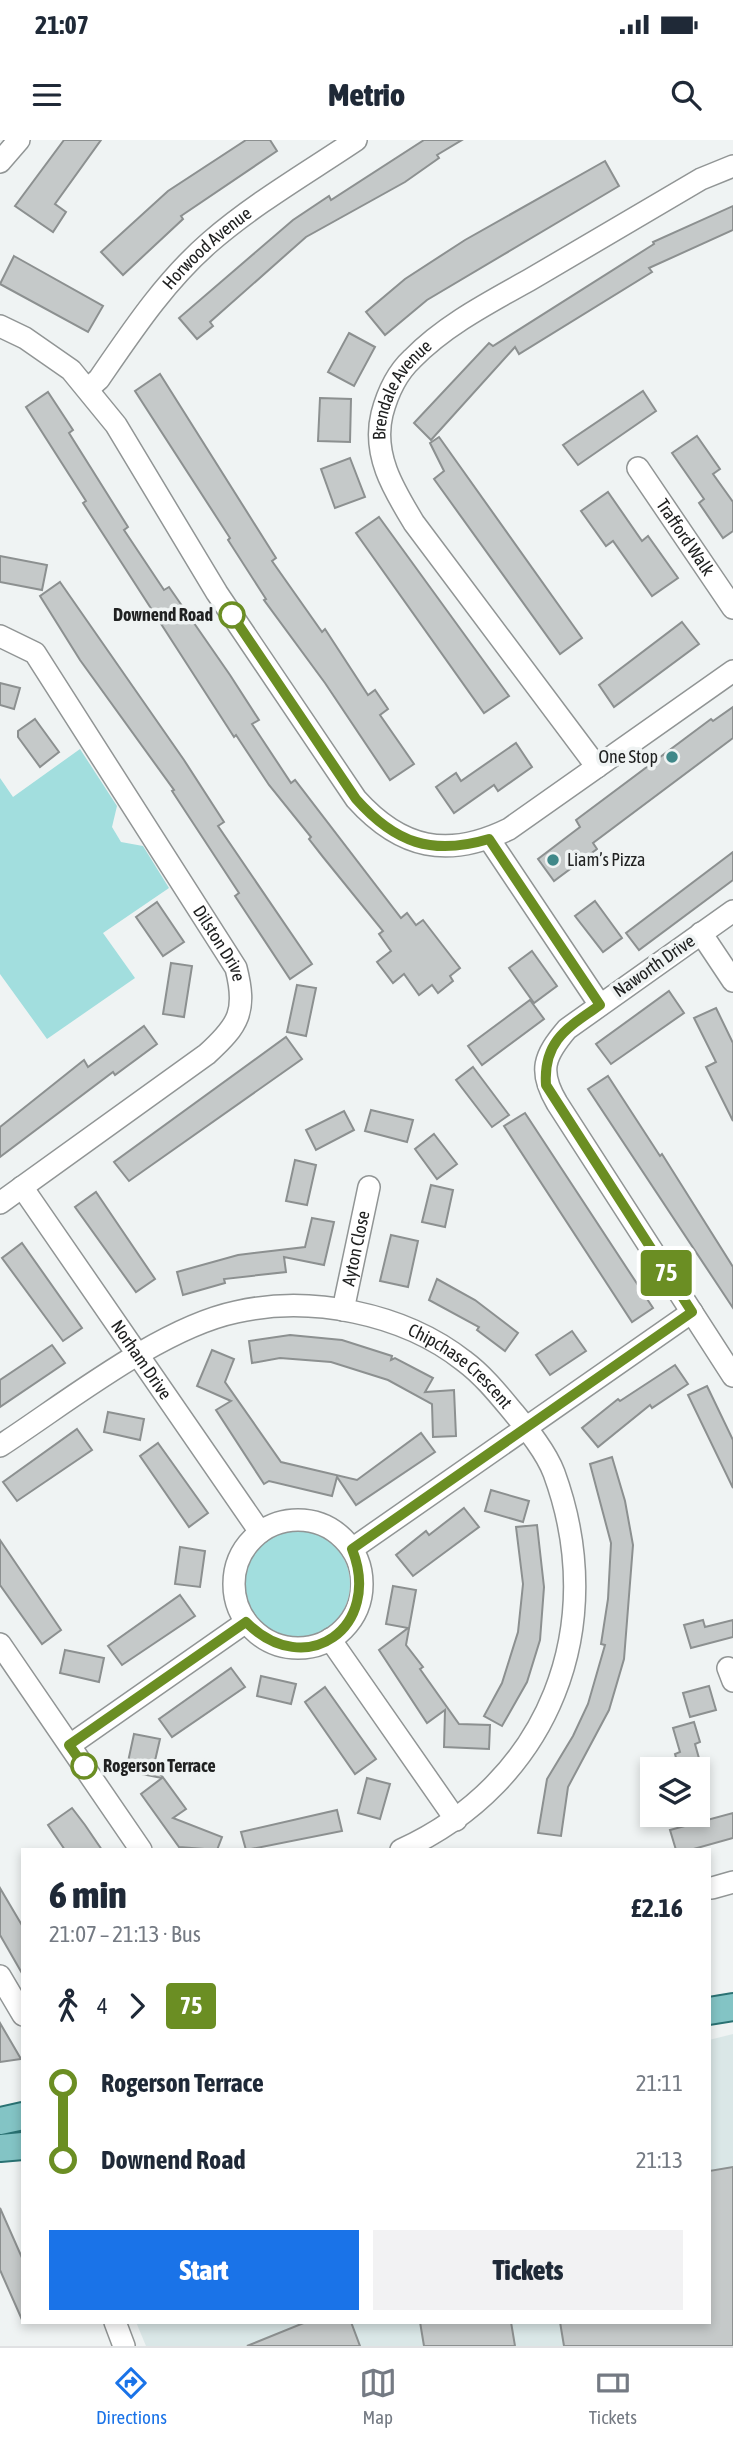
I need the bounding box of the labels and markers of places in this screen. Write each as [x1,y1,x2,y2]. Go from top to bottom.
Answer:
marker: Downend Road [219,602,245,628]
place label: Downend Road [113,604,213,625]
place label: One Stop [599,746,658,767]
marker: One Stop [664,749,680,765]
place label: Liam’s Pizza [567,849,645,870]
marker: Liam’s Pizza [545,852,561,868]
marker: Rogerson Terrace [71,1753,97,1779]
place label: Rogerson Terrace [103,1755,216,1776]

